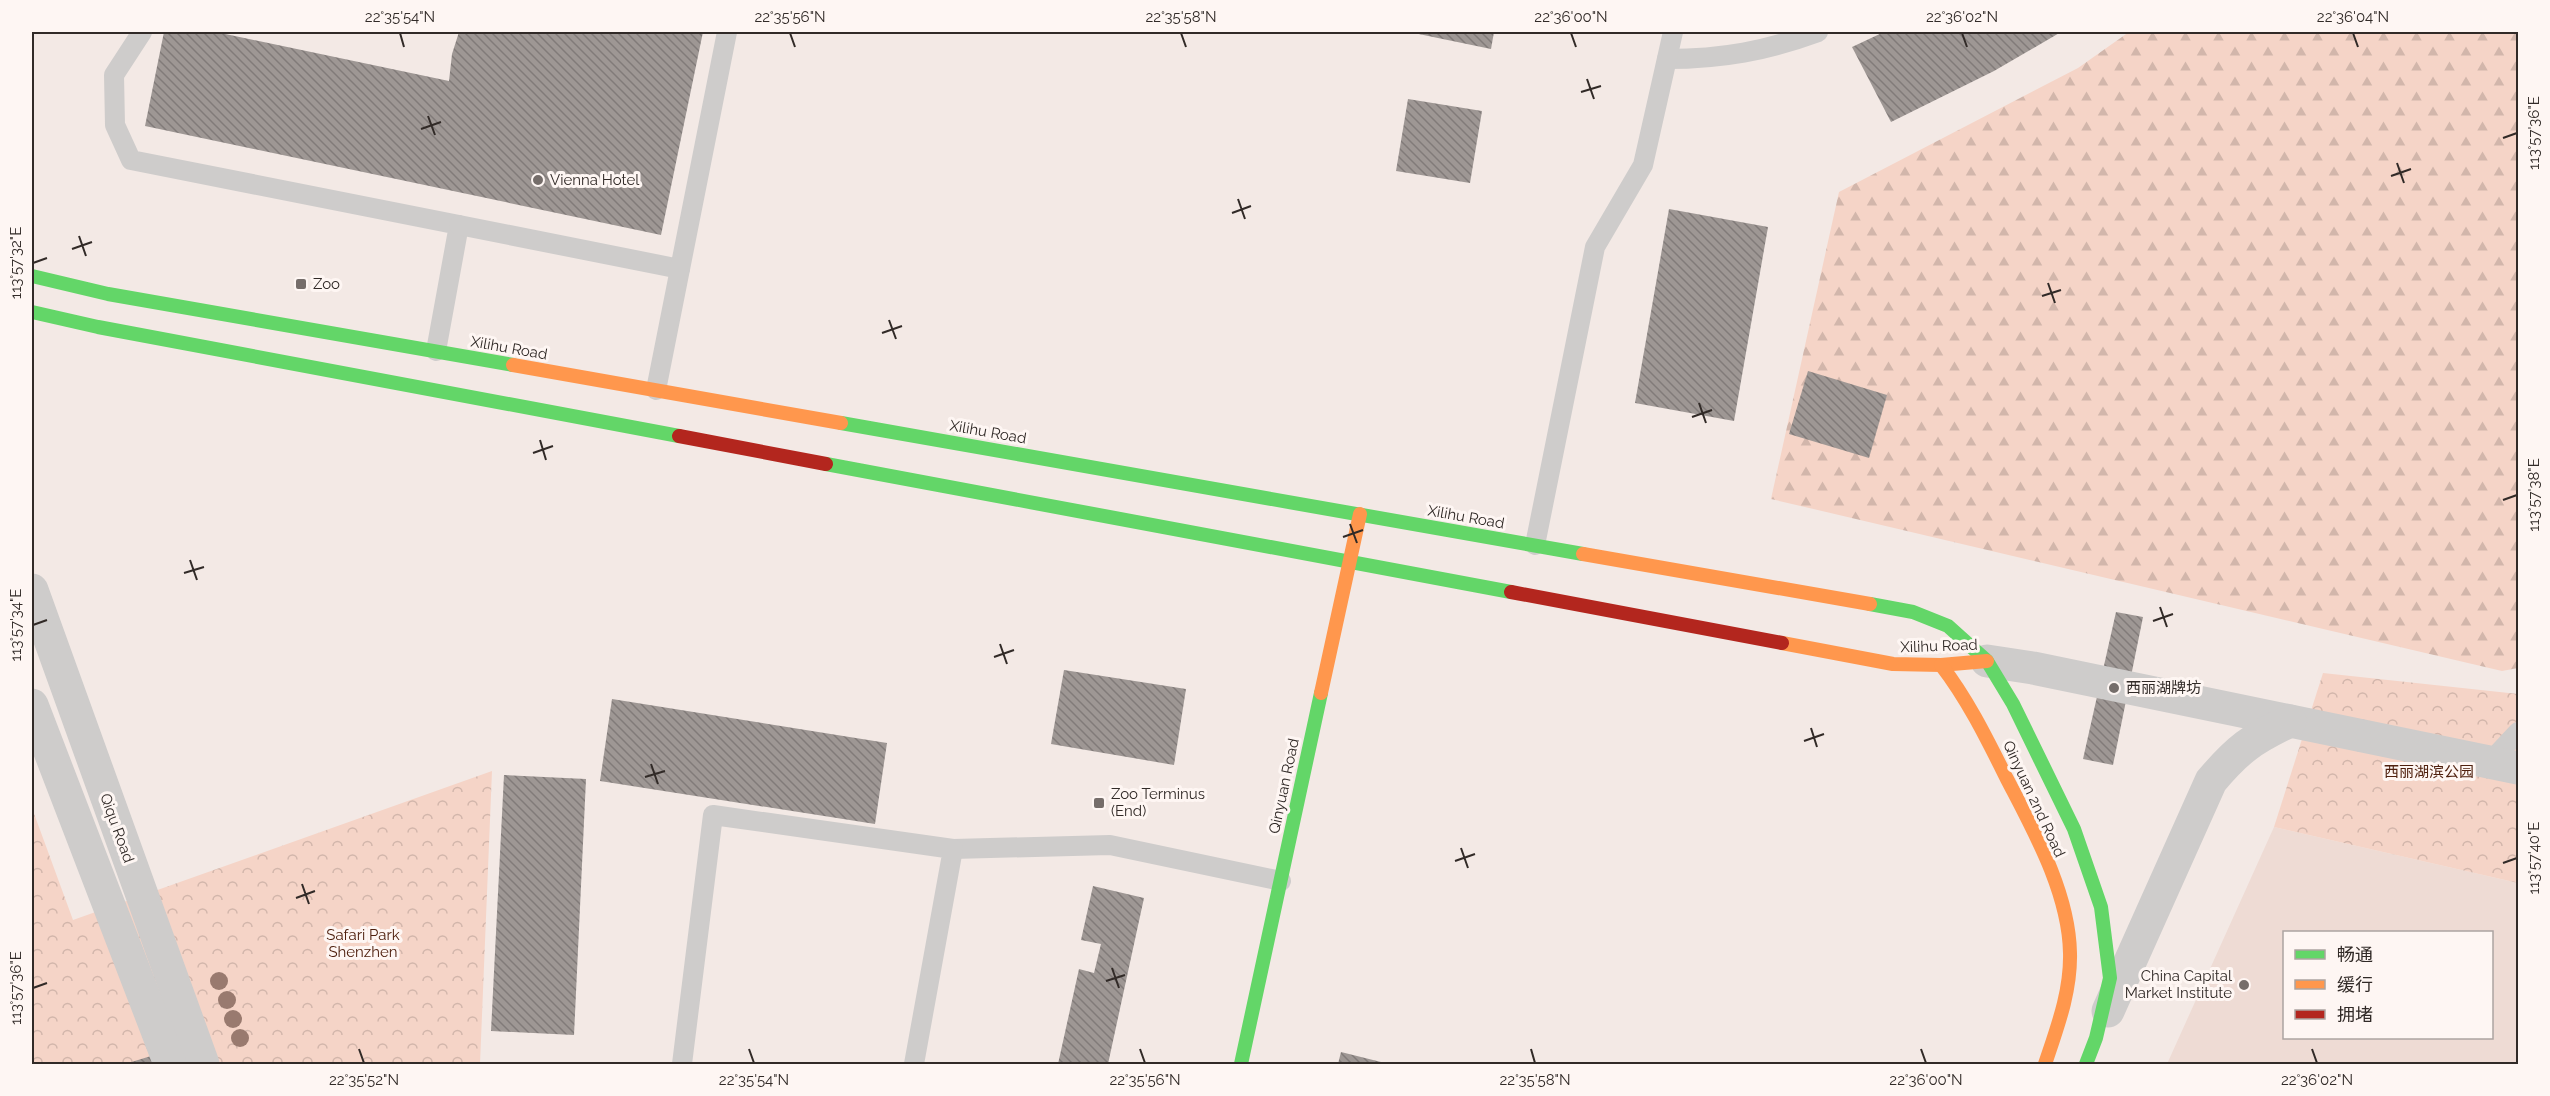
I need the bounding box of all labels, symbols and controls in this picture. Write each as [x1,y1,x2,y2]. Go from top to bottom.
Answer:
text: 22°35'54"N [365,8,435,26]
text: 22°35'56"N [754,8,826,26]
text: 22°35'58"N [1145,8,1217,26]
text: 22°36'00"N [1534,8,1608,26]
text: 22°36'02"N [1926,8,1998,26]
text: 22°36'04"N [2317,8,2389,26]
text: 113°57'36"E [2525,96,2543,170]
place label: Vienna Hotel [550,171,640,189]
marker: Vienna Hotel [531,173,545,187]
text: 113°57'32"E [7,227,25,299]
place label: Zoo [313,275,340,293]
marker: Zoo [294,277,308,291]
street label: Xilihu Road [469,332,549,364]
street label: Xilihu Road [948,416,1028,448]
text: 113°57'38"E [2525,458,2543,532]
street label: Xilihu Road [1426,501,1506,533]
text: 113°57'34"E [7,589,25,661]
street label: Xilihu Road [1900,636,1978,656]
place label: 西丽湖牌坊 [2126,679,2201,697]
marker: 西丽湖牌坊 [2107,681,2121,695]
street label: Qinyuan Road [1265,737,1303,835]
street label: Qinyuan 2nd Road [1999,738,2069,860]
park label: 西丽湖滨公园 [2384,763,2474,781]
place label: Zoo Terminus (End) [1111,785,1205,820]
street label: Qiqu Road [96,791,138,865]
marker: Zoo Terminus (End) [1092,796,1106,810]
text: 113°57'40"E [2525,821,2543,895]
park label: Safari Park Shenzhen [326,926,400,961]
legend [2283,931,2493,1039]
text: 畅通 [2337,944,2373,965]
text: 113°57'36"E [7,951,25,1025]
place label: China Capital Market Institute [2125,967,2233,1002]
text: 缓行 [2337,974,2373,995]
marker: China Capital Market Institute [2237,978,2251,992]
text: 拥堵 [2337,1004,2373,1025]
text: 22°35'52"N [329,1071,399,1089]
text: 22°35'54"N [719,1071,789,1089]
text: 22°35'56"N [1109,1071,1181,1089]
text: 22°35'58"N [1499,1071,1571,1089]
text: 22°36'00"N [1889,1071,1963,1089]
text: 22°36'02"N [2281,1071,2353,1089]

